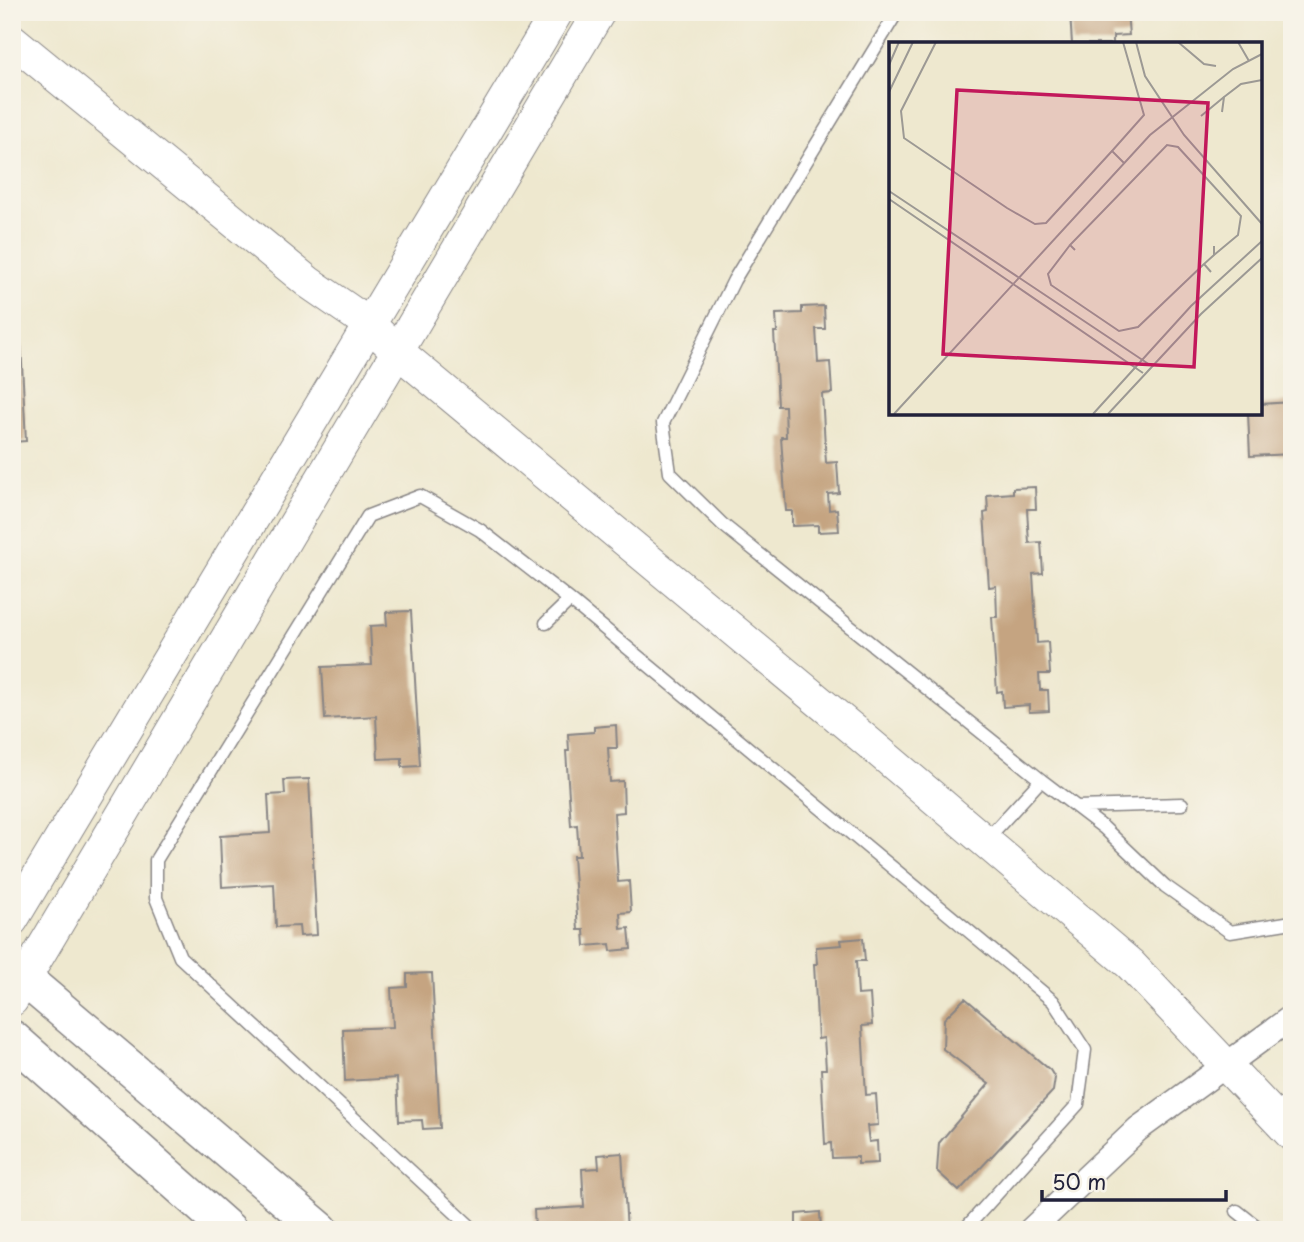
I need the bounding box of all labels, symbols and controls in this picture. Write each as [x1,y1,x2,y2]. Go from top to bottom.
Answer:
inset map [889,42,1262,415]
scale bar [1042,1158,1225,1202]
text: 50 m [1052,1165,1106,1197]

